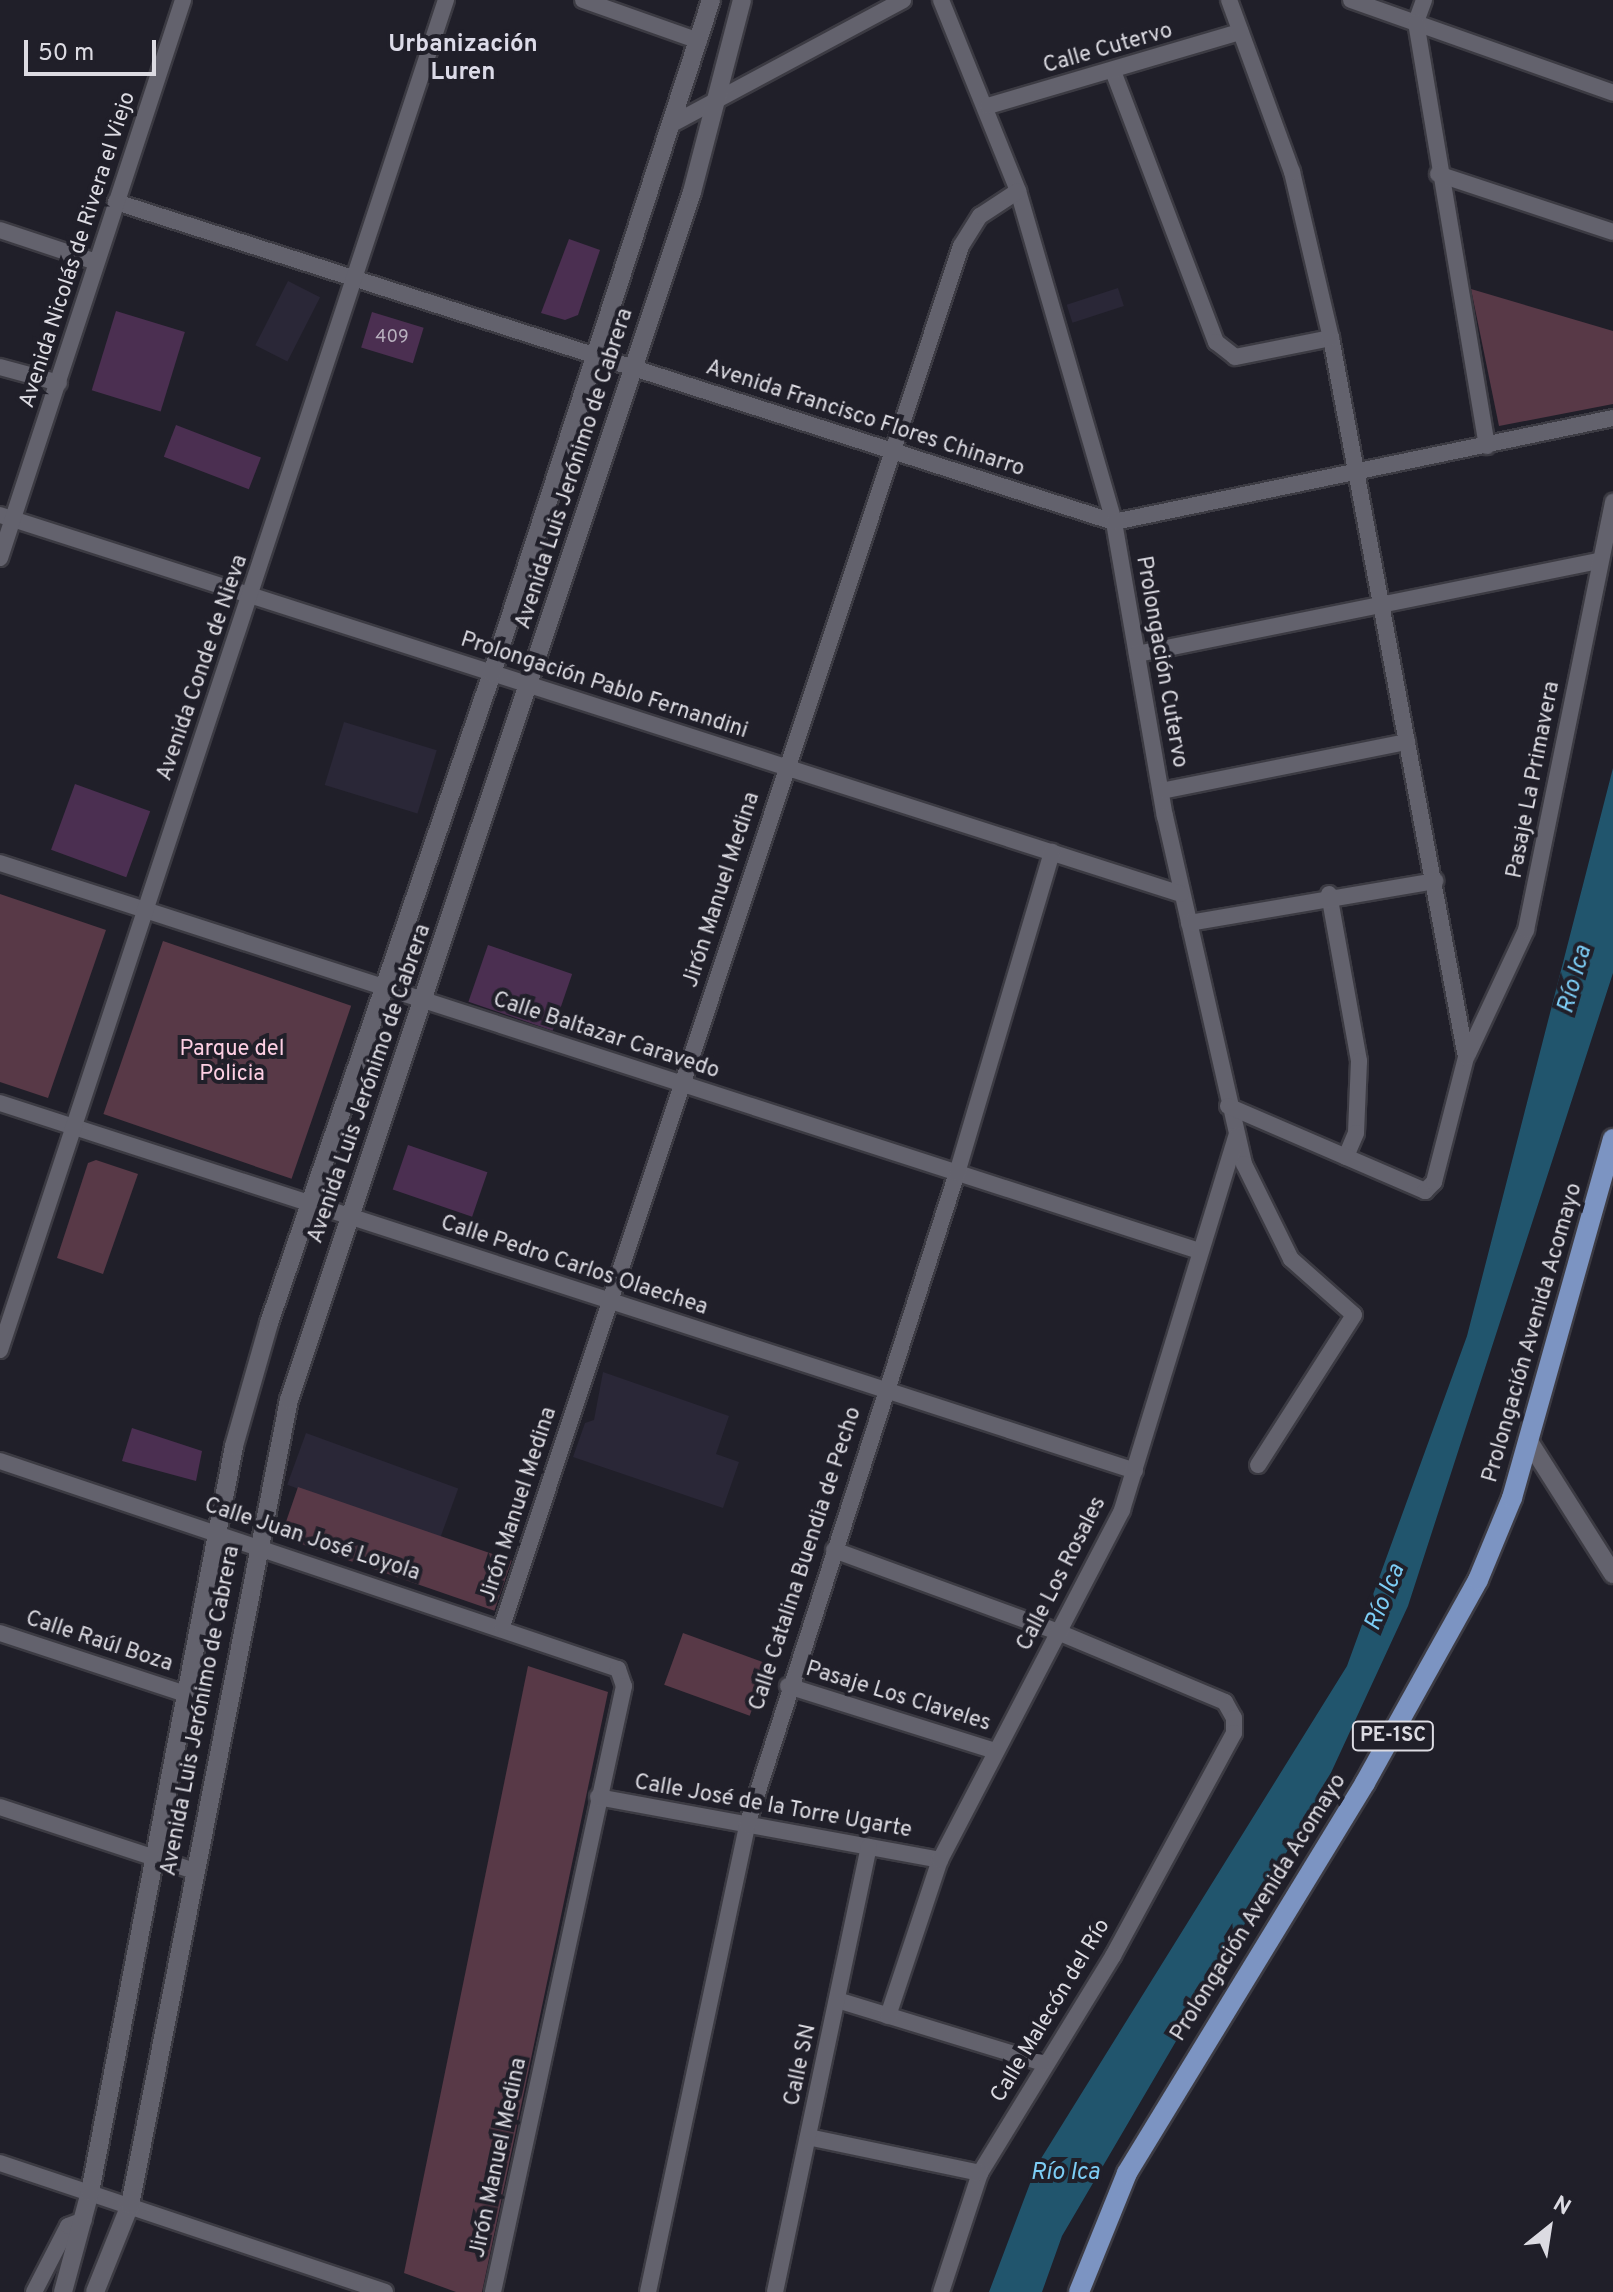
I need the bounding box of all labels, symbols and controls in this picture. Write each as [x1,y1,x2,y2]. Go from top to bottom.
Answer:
street label: Calle Cutervo [1040,18,1176,80]
scale bar [28,24,160,74]
district label: Urbanización Luren [388,32,538,88]
text: 50 m [38,39,94,69]
street label: Avenida Nicolás de Rivera el Viejo [14,88,142,412]
street label: Avenida Luis Jerónimo de Cabrera [511,305,639,633]
house number: 409 [375,327,409,349]
street label: Avenida Francisco Flores Chinarro [702,355,1028,483]
street label: Avenida Conde de Nieva [152,552,254,784]
street label: Prolongación Cutervo [1129,554,1193,770]
street label: Prolongación Pablo Fernandini [457,627,751,745]
street label: Pasaje La Primavera [1502,679,1566,881]
street label: Jirón Manuel Medina [678,789,766,991]
street label: Avenida Luis Jerónimo de Cabrera [303,921,437,1247]
water label: Río Ica [1553,943,1599,1017]
street label: Calle Baltazar Caravedo [489,987,723,1085]
park label: Parque del Policia [180,1036,284,1088]
street label: Prolongación Avenida Acomayo [1477,1179,1589,1487]
street label: Calle Pedro Carlos Olaechea [437,1210,711,1322]
street label: Jirón Manuel Medina [475,1404,563,1606]
street label: Calle Catalina Buendia de Pecho [744,1404,868,1714]
street label: Calle Los Rosales [1012,1492,1112,1656]
street label: Calle Juan José Loyola [201,1493,423,1587]
street label: Avenida Luis Jerónimo de Cabrera [156,1544,246,1878]
water label: Río Ica [1360,1560,1412,1636]
street label: Calle Raúl Boza [22,1606,176,1678]
street label: Pasaje Los Claveles [802,1656,994,1738]
road number: PE-1SC [1351,1720,1435,1752]
street label: Calle José de la Torre Ugarte [632,1769,914,1845]
street label: Prolongación Avenida Acomayo [1165,1769,1353,2047]
street label: Calle Malecón del Río [986,1914,1116,2108]
street label: Calle SN [779,2022,823,2108]
street label: Jirón Manuel Medina [465,2056,533,2260]
water label: Río Ica [1030,2160,1100,2188]
north arrow [1509,2188,1589,2268]
text: N [1548,2191,1575,2222]

